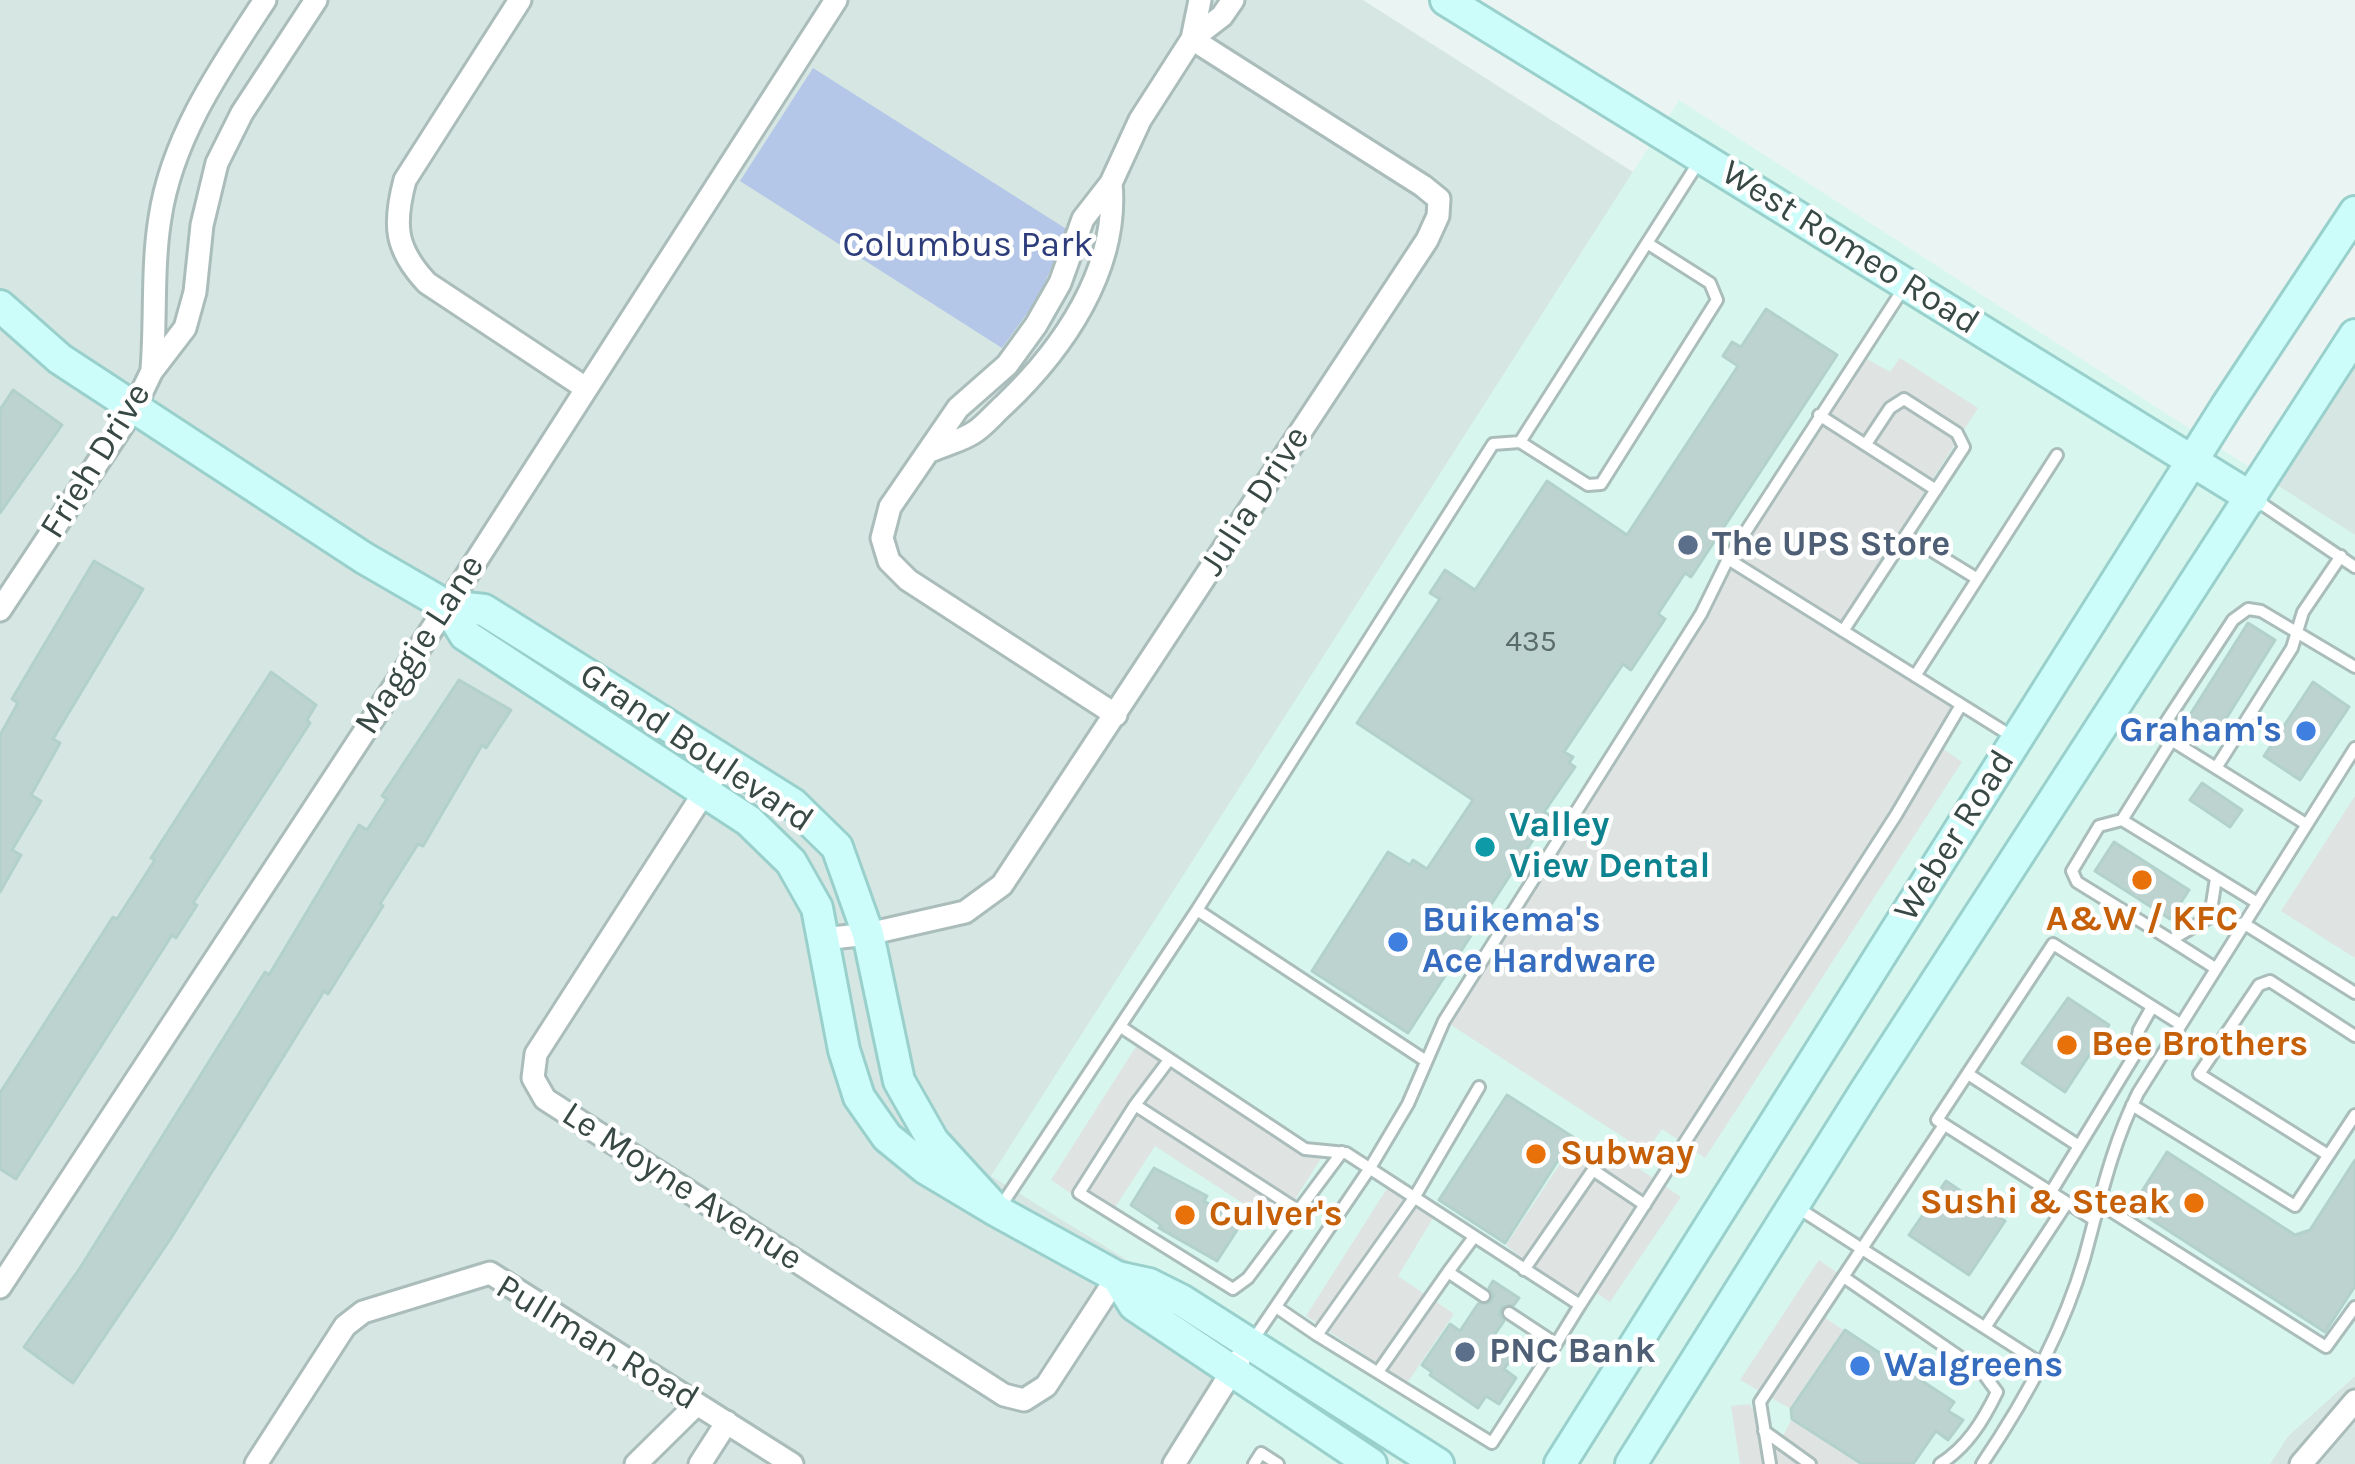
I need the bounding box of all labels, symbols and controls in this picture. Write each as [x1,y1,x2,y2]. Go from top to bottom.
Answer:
street label: West Romeo Road [1713,151,1987,345]
park label: Columbus Park [843,224,1093,268]
street label: Frieh Drive [31,375,161,547]
street label: Julia Drive [1191,418,1319,584]
place label: The UPS Store [1712,523,1950,567]
marker: The UPS Store [1675,532,1701,558]
street label: Maggie Lane [346,547,494,743]
house number: 435 [1505,624,1557,660]
street label: Grand Boulevard [571,654,821,842]
place label: Graham's [2119,709,2282,753]
marker: Graham's [2293,718,2319,744]
street label: Weber Road [1885,742,2025,930]
place label: Valley View Dental [1509,804,1710,889]
marker: Valley View Dental [1472,834,1498,860]
marker: A&W / KFC [2129,867,2155,893]
place label: A&W / KFC [2046,898,2238,942]
place label: Buikema's Ace Hardware [1422,899,1656,984]
marker: Buikema's Ace Hardware [1385,929,1411,955]
place label: Bee Brothers [2091,1023,2308,1067]
marker: Bee Brothers [2054,1032,2080,1058]
street label: Le Moyne Avenue [554,1093,810,1281]
place label: Subway [1560,1132,1694,1176]
marker: Subway [1523,1141,1549,1167]
place label: Sushi & Steak [1920,1181,2170,1225]
marker: Sushi & Steak [2181,1190,2207,1216]
place label: Culver's [1209,1193,1343,1237]
marker: Culver's [1172,1202,1198,1228]
street label: Pullman Road [488,1266,706,1420]
place label: PNC Bank [1489,1330,1656,1374]
marker: PNC Bank [1452,1339,1478,1365]
place label: Walgreens [1884,1344,2063,1388]
marker: Walgreens [1847,1353,1873,1379]

